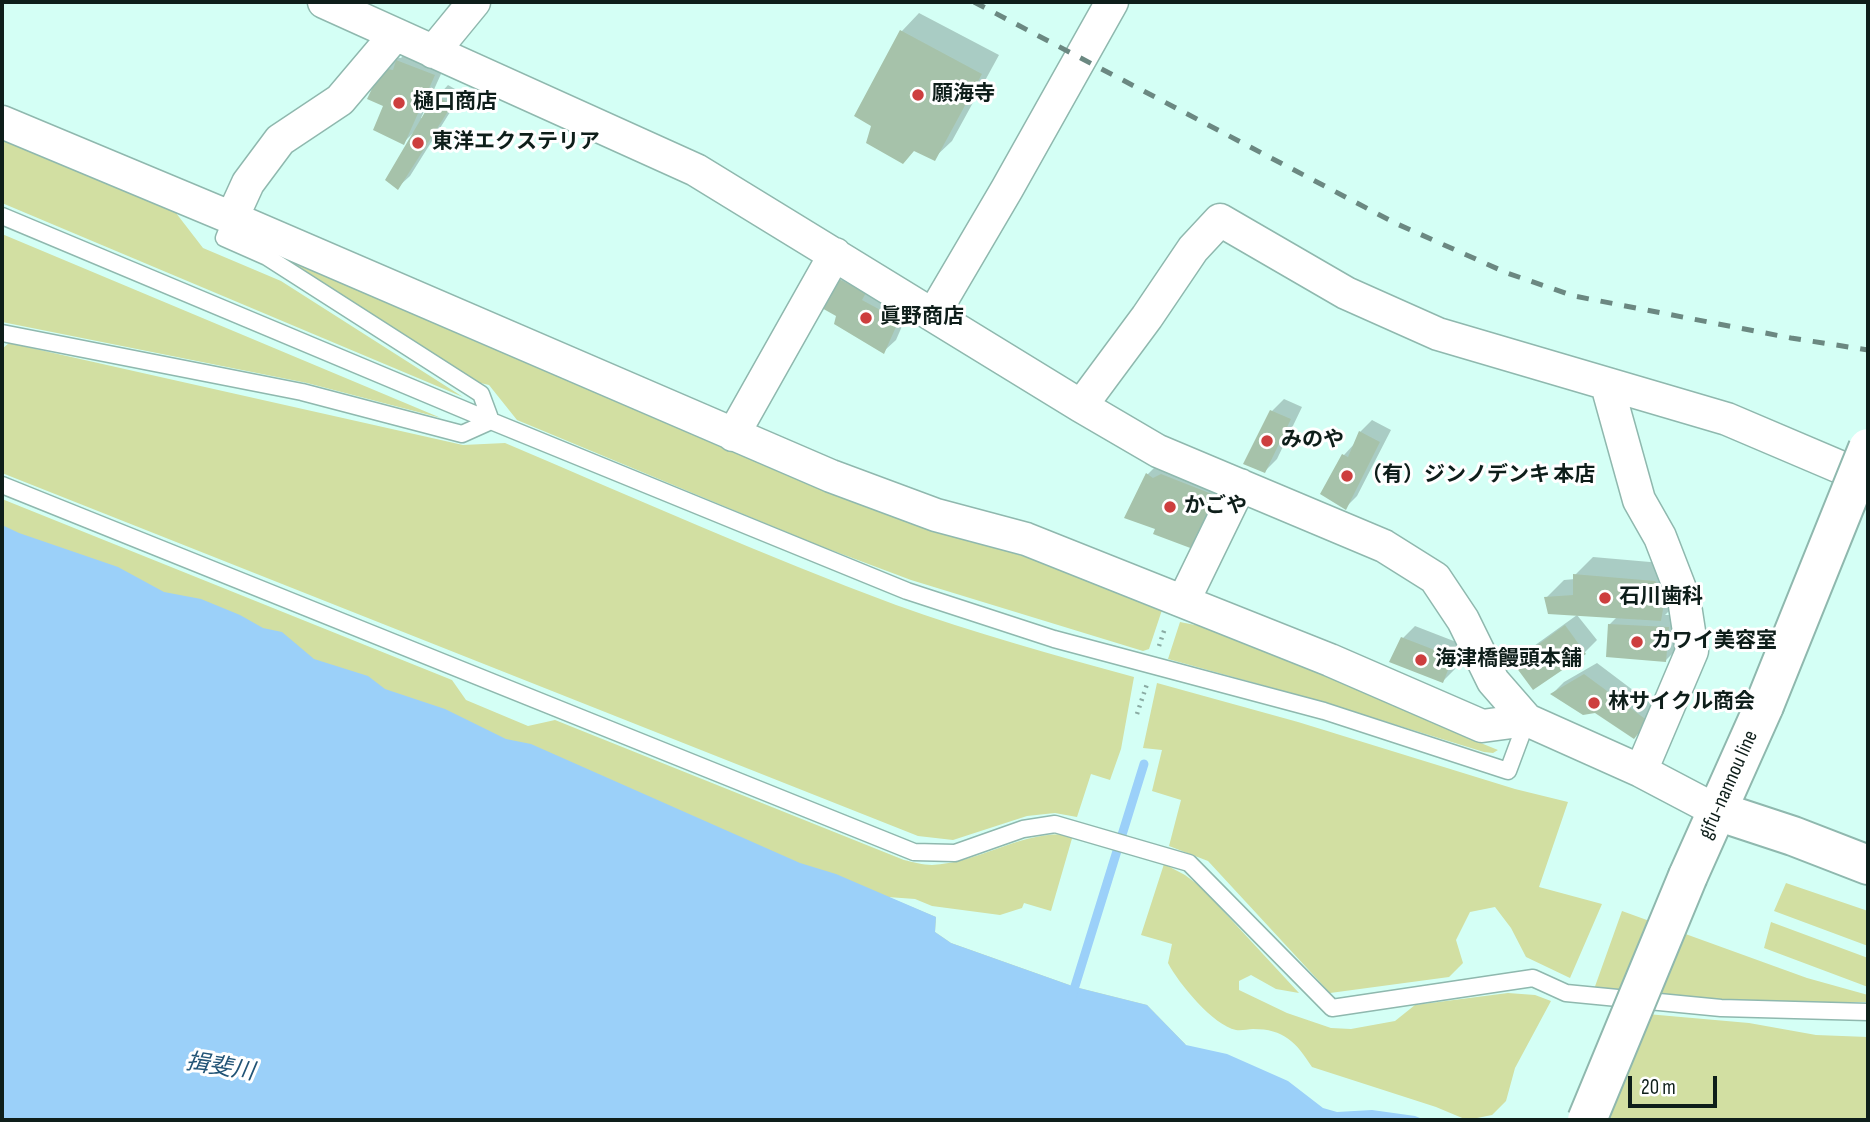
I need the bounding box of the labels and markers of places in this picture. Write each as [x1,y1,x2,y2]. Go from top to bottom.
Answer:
place label: 願海寺 [932,82,995,108]
marker: 願海寺 [910,87,926,103]
place label: 樋口商店 [413,90,497,116]
marker: 樋口商店 [391,95,407,111]
place label: 東洋エクステリア [432,130,600,156]
marker: 東洋エクステリア [410,135,426,151]
place label: 眞野商店 [880,305,964,331]
marker: 眞野商店 [858,310,874,326]
place label: みのや [1281,428,1344,454]
marker: みのや [1259,433,1275,449]
place label: （有）ジンノデンキ 本店 [1361,463,1595,489]
marker: （有）ジンノデンキ 本店 [1339,468,1355,484]
place label: かごや [1184,494,1247,520]
marker: かごや [1162,499,1178,515]
place label: 石川歯科 [1619,585,1703,611]
marker: 石川歯科 [1597,590,1613,606]
place label: カワイ美容室 [1651,629,1777,655]
marker: カワイ美容室 [1629,634,1645,650]
place label: 海津橋饅頭本舗 [1435,647,1582,673]
marker: 海津橋饅頭本舗 [1413,652,1429,668]
place label: 林サイクル商会 [1608,690,1755,716]
marker: 林サイクル商会 [1586,695,1602,711]

